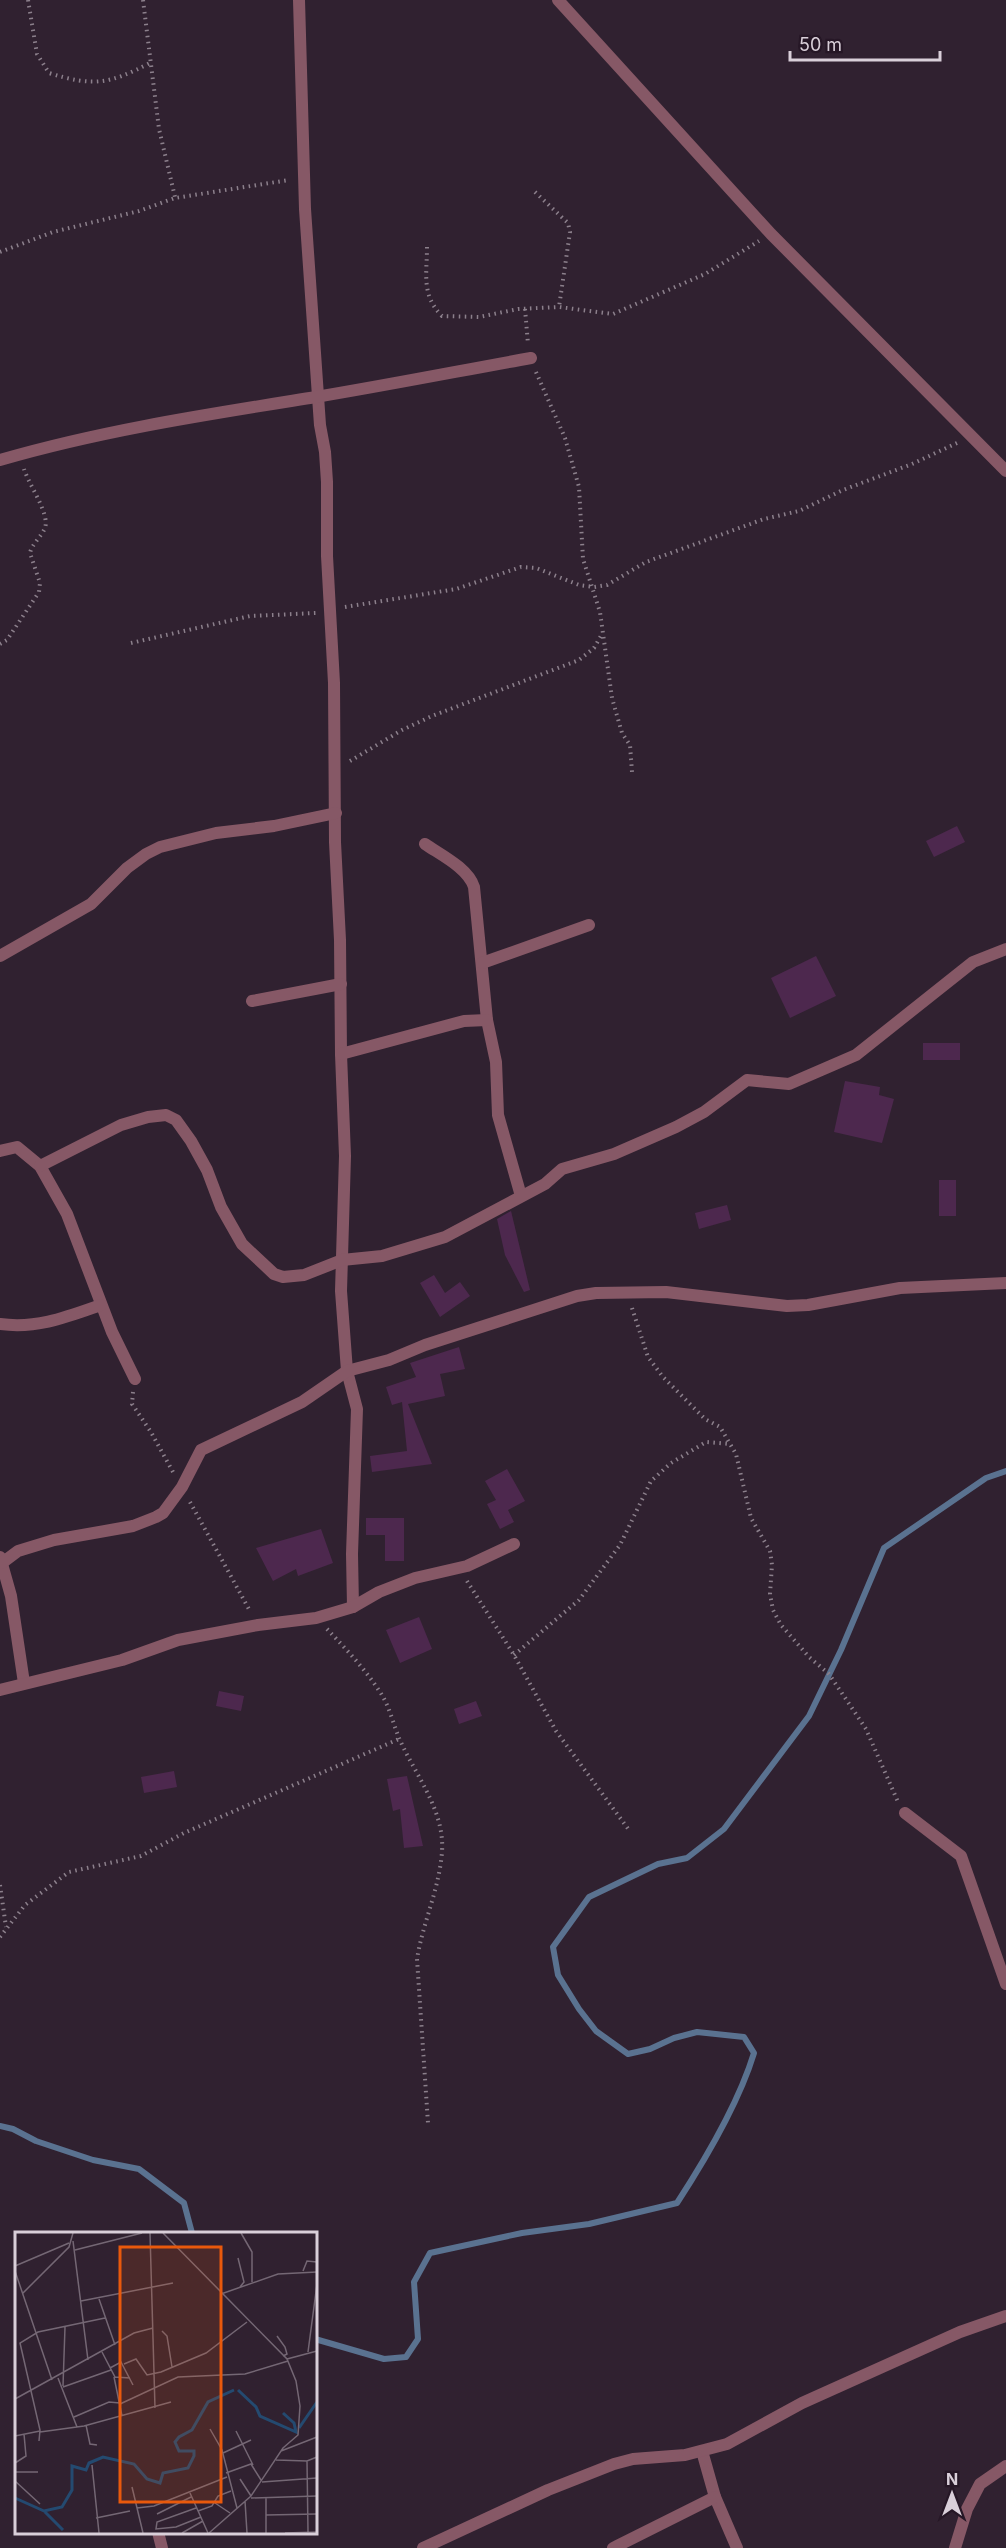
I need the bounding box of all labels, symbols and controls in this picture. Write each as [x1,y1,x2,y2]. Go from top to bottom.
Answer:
scale bar [790,24,940,62]
text: 50 m [799,34,842,55]
inset map [15,2232,316,2533]
north arrow [922,2464,982,2524]
text: N [946,2469,958,2489]

